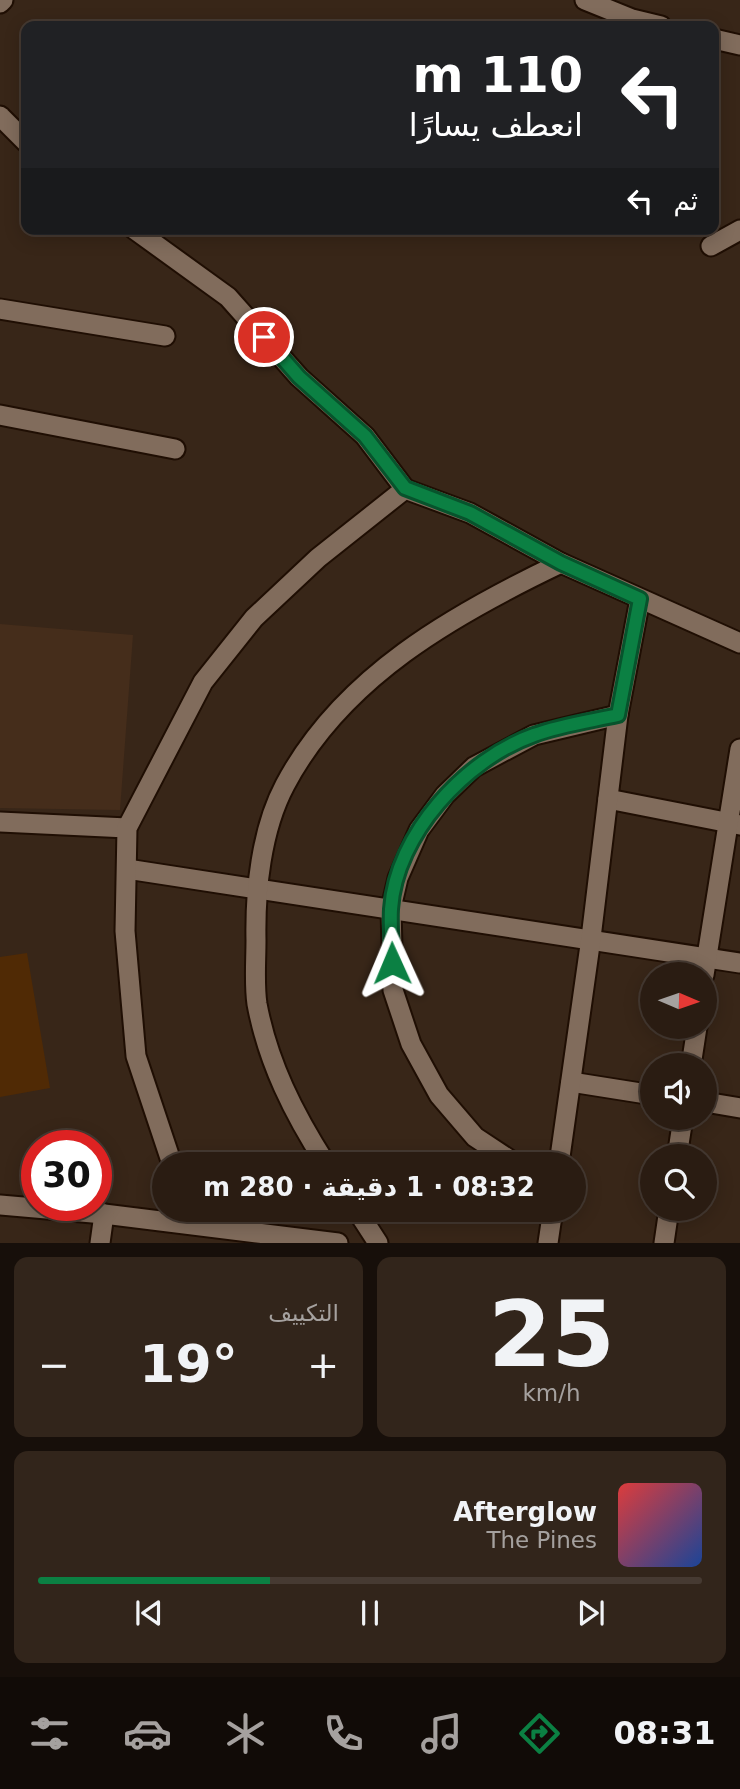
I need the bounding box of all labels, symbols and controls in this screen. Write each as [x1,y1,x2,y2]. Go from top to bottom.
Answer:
text: 110 m [413,47,583,104]
icon: left [607,49,698,140]
text: انعطف يسارًا [409,106,583,144]
icon: left [621,182,659,220]
text: ثم [673,186,698,216]
pin [234,307,294,367]
icon: arrive [245,318,283,356]
position arrow [355,926,429,1000]
north arrow [640,962,718,1040]
map controls [640,962,717,1221]
button: sound [640,1053,717,1130]
speed limit sign: 30 [21,1130,112,1221]
button: search [640,1144,717,1221]
text: 08:32 · 1 دقيقة · 280 m [203,1172,535,1202]
text: 25 [488,1282,615,1387]
text: التكييف [268,1300,339,1326]
text: 19° [139,1334,238,1394]
text: − [38,1343,70,1387]
text: + [307,1343,339,1387]
text: km/h [522,1380,581,1406]
text: Afterglow [453,1497,597,1527]
text: The Pines [486,1527,597,1553]
icon: previous [130,1594,168,1632]
icon: pause [351,1594,389,1632]
icon: next [572,1594,610,1632]
icon: filters [25,1709,74,1758]
icon: car [123,1709,172,1758]
icon: climate [221,1709,270,1758]
icon: phone [319,1709,368,1758]
icon: music [417,1709,466,1758]
icon: directions [515,1709,564,1758]
text: 08:31 [614,1714,715,1752]

